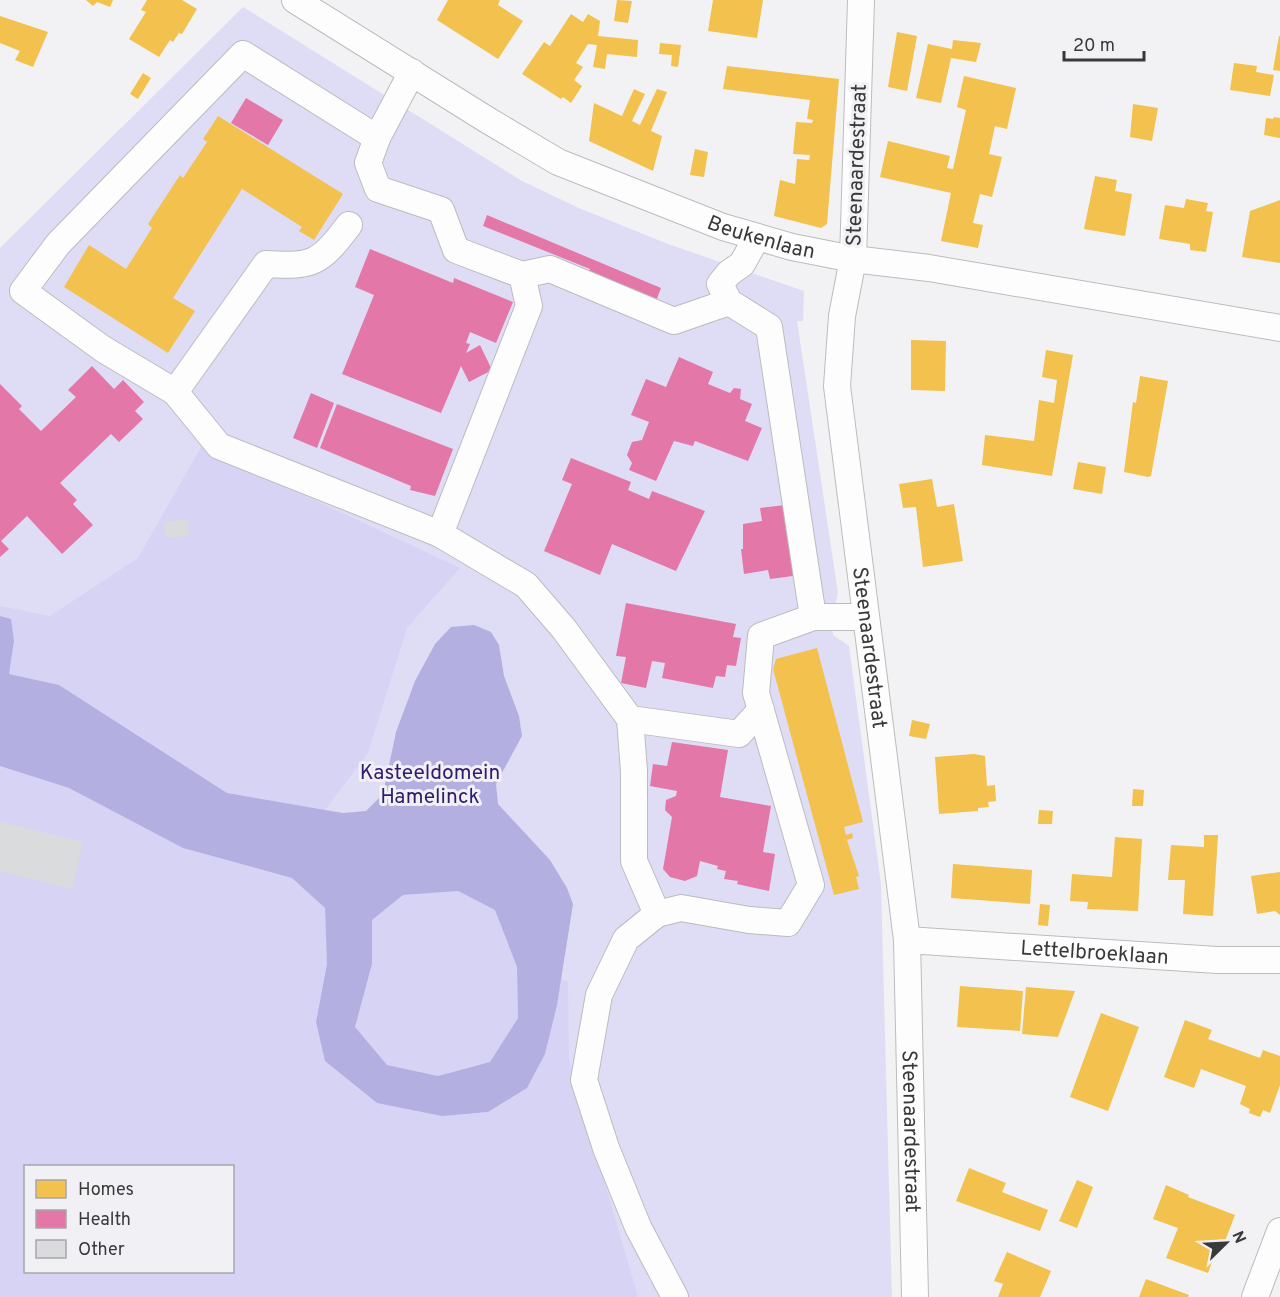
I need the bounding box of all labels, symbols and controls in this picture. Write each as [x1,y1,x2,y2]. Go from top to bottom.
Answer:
scale bar [1064,24,1144,62]
text: 20 m [1073,35,1115,58]
street label: Steenaardestraat [841,83,874,247]
street label: Beukenlaan [703,210,817,266]
street label: Steenaardestraat [845,565,892,730]
park label: Kasteeldomein Hamelinck [360,760,500,811]
street label: Lettelbroeklaan [1019,935,1170,972]
street label: Steenaardestraat [894,1050,925,1213]
legend [24,1165,234,1273]
text: Homes [78,1179,134,1202]
text: Health [78,1209,131,1232]
north arrow [1196,1213,1256,1273]
text: N [1226,1228,1249,1247]
text: Other [78,1239,125,1262]

